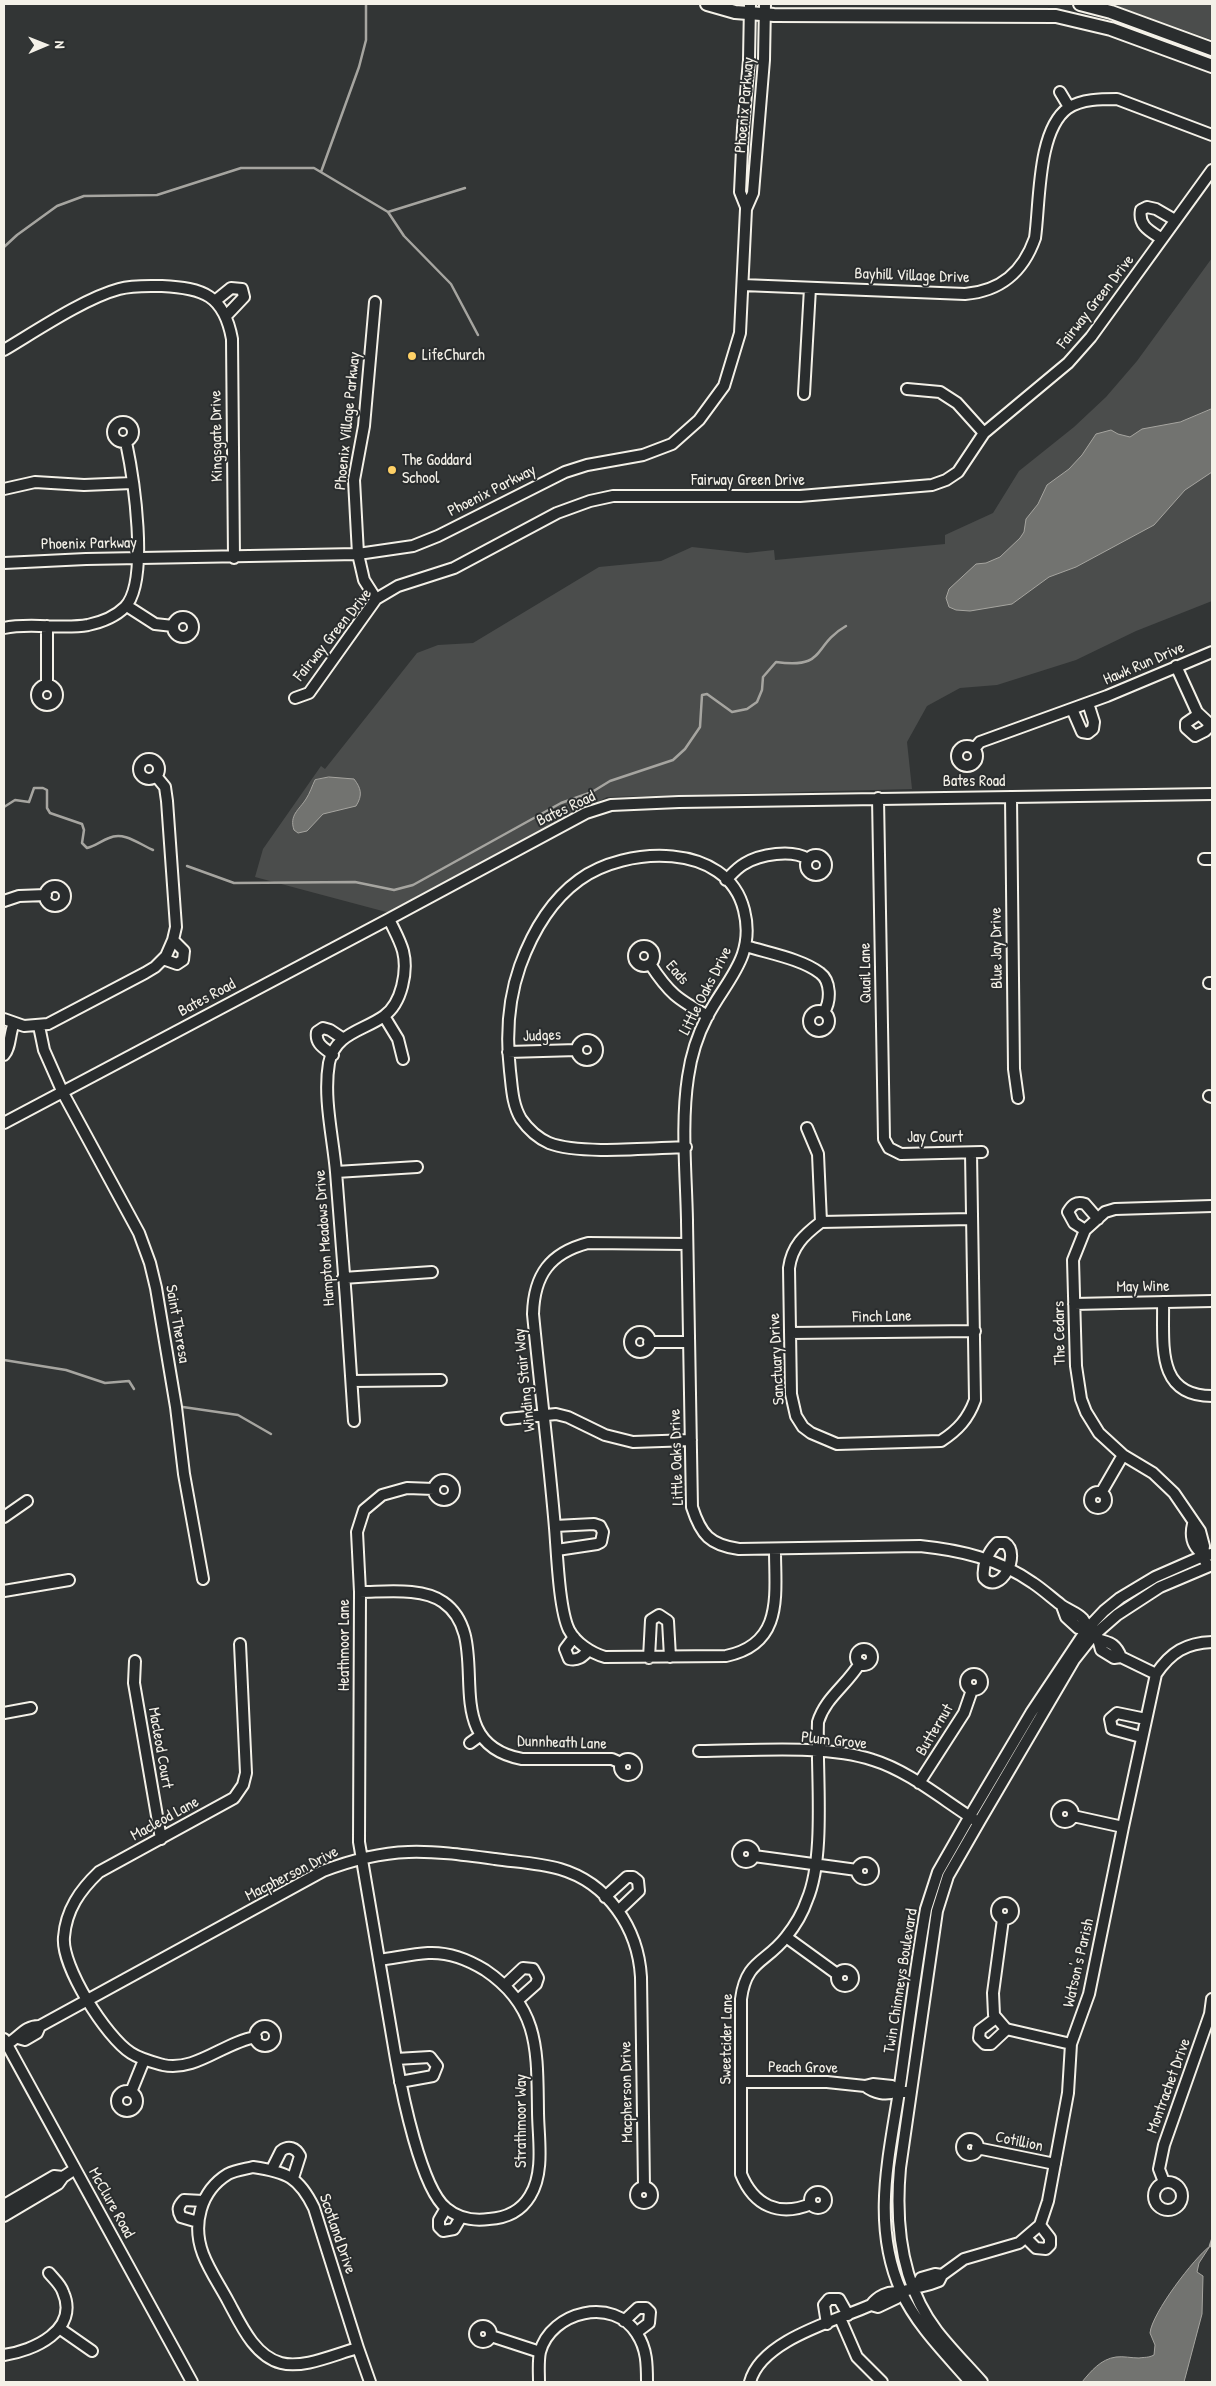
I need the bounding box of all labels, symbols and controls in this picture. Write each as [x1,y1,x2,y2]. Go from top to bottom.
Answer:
north arrow [20,20,70,70]
text: N [51,41,70,49]
street label: Phoenix Parkway [731,56,759,154]
street label: Fairway Green Drive [1053,251,1139,353]
street label: Bayhill Village Drive [854,264,970,288]
place label: LifeChurch [422,346,485,366]
marker: LifeChurch [406,350,418,362]
street label: Phoenix Village Parkway [331,351,365,491]
street label: Kingsgate Drive [207,390,227,482]
place label: The Goddard School [402,451,472,489]
street label: Phoenix Parkway [445,461,539,521]
marker: The Goddard School [386,464,398,476]
street label: Fairway Green Drive [691,471,805,491]
street label: Phoenix Parkway [41,534,137,554]
street label: Fairway Green Drive [290,585,376,685]
street label: Hawk Run Drive [1101,638,1187,690]
street label: Bates Road [943,772,1005,792]
street label: Bates Road [534,787,598,831]
street label: Blue Jay Drive [987,907,1007,989]
street label: Quail Lane [856,943,876,1003]
street label: Little Oaks Drive [676,944,736,1038]
street label: Eads [661,957,693,989]
street label: Bates Road [175,975,239,1021]
street label: Judges [523,1026,561,1046]
street label: Jay Court [907,1128,963,1148]
street label: Hampton Meadows Drive [311,1169,339,1307]
street label: May Wine [1116,1277,1170,1297]
street label: Saint Theresa [161,1283,193,1365]
street label: The Cedars [1050,1301,1070,1365]
street label: Finch Lane [852,1307,912,1327]
street label: Sanctuary Drive [765,1313,789,1405]
street label: Winding Stair Way [510,1327,540,1433]
street label: Little Oaks Drive [666,1408,688,1506]
street label: Heathmoor Lane [335,1599,355,1691]
street label: Butternut [912,1701,958,1759]
street label: Macleod Court [143,1706,177,1790]
street label: Plum Grove [800,1728,868,1754]
street label: Dunnheath Lane [517,1732,607,1754]
street label: Macleod Lane [128,1792,202,1846]
street label: Macpherson Drive [242,1842,342,1906]
street label: Twin Chimneys Boulevard [880,1907,922,2055]
street label: Watson's Parish [1059,1917,1099,2009]
street label: Sweetcider Lane [717,1993,737,2085]
street label: Montrachet Drive [1143,2036,1195,2136]
street label: Macpherson Drive [617,2041,637,2143]
street label: Peach Grove [768,2058,838,2078]
street label: Strathmoor Way [512,2074,532,2168]
street label: Cotillion [993,2128,1045,2156]
street label: McClure Road [84,2164,138,2242]
street label: Scotland Drive [314,2191,360,2277]

